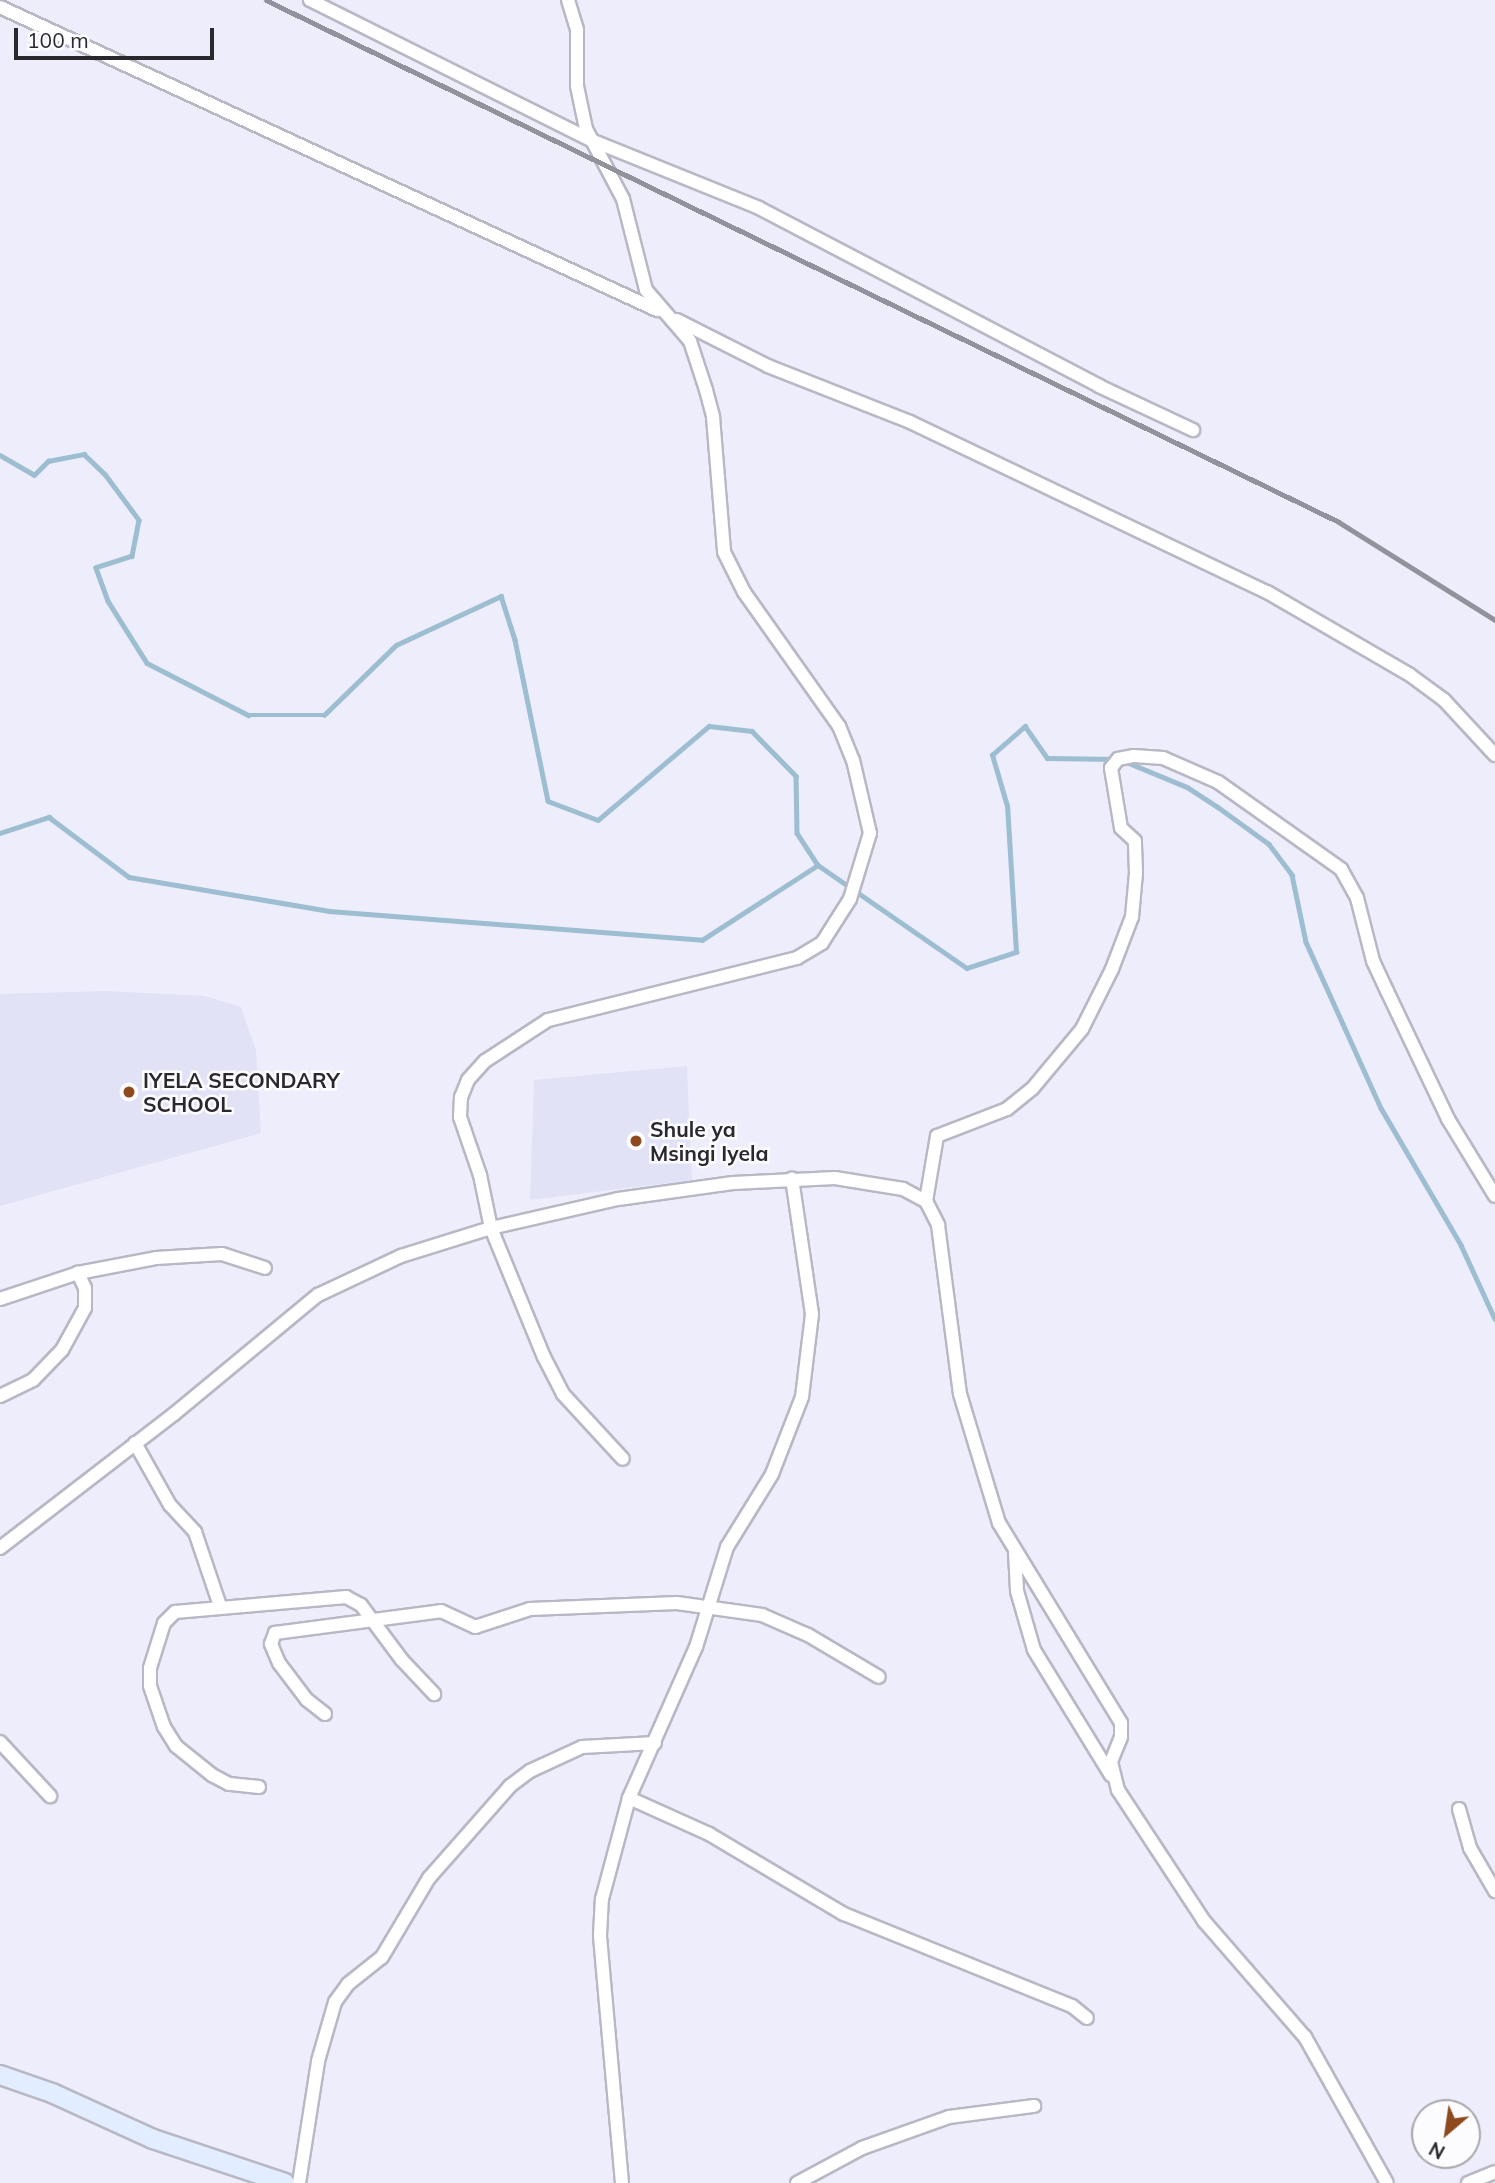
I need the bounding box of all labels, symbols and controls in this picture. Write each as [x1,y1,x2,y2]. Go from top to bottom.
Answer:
scale bar [18,14,217,58]
text: 100 m [27,27,89,53]
place label: IYELA SECONDARY SCHOOL [143,1067,340,1117]
marker: IYELA SECONDARY SCHOOL [121,1084,137,1100]
place label: Shule ya Msingi Iyela [650,1116,768,1166]
marker: Shule ya Msingi Iyela [628,1133,644,1149]
north arrow [1411,2099,1481,2169]
text: N [1425,2137,1449,2165]

